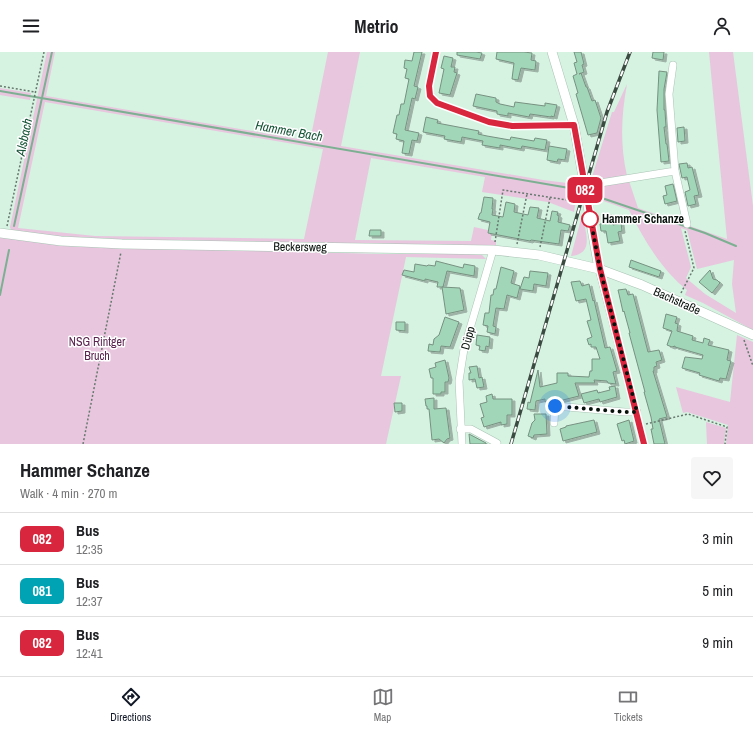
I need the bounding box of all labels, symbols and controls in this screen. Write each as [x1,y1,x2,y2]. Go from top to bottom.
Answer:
text: Metrio [354,14,399,39]
icon: menu [20,15,42,37]
icon: person [711,15,733,37]
water label: Alsbach [12,117,36,158]
water label: Hammer Bach [254,117,324,145]
line badge: 082 [562,177,608,203]
text: 082 [575,181,595,199]
marker: Hammer Schanze [581,210,599,228]
place label: Hammer Schanze [602,211,685,227]
street label: Beckersweg [273,239,327,255]
street label: Bachstraße [651,283,703,319]
street label: Düpp [457,325,479,351]
park label: NSG Rintger Bruch [69,334,126,364]
your location [545,396,565,416]
text: Hammer Schanze [20,457,150,483]
button: heart [691,457,733,499]
text: Walk · 4 min · 270 m [20,485,117,502]
text: Bus [76,520,99,541]
text: 3 min [702,528,733,549]
text: 082 [32,530,52,548]
text: 12:35 [76,541,103,558]
text: Bus [76,572,99,593]
text: 5 min [702,580,733,601]
text: 081 [32,582,52,600]
text: 12:37 [76,593,103,610]
text: Bus [76,624,99,645]
text: 9 min [702,632,733,653]
text: 082 [32,634,52,652]
text: 12:41 [76,645,103,662]
tab: Directions [110,686,151,724]
tab: Map [372,686,394,724]
tab: Tickets [614,686,643,724]

